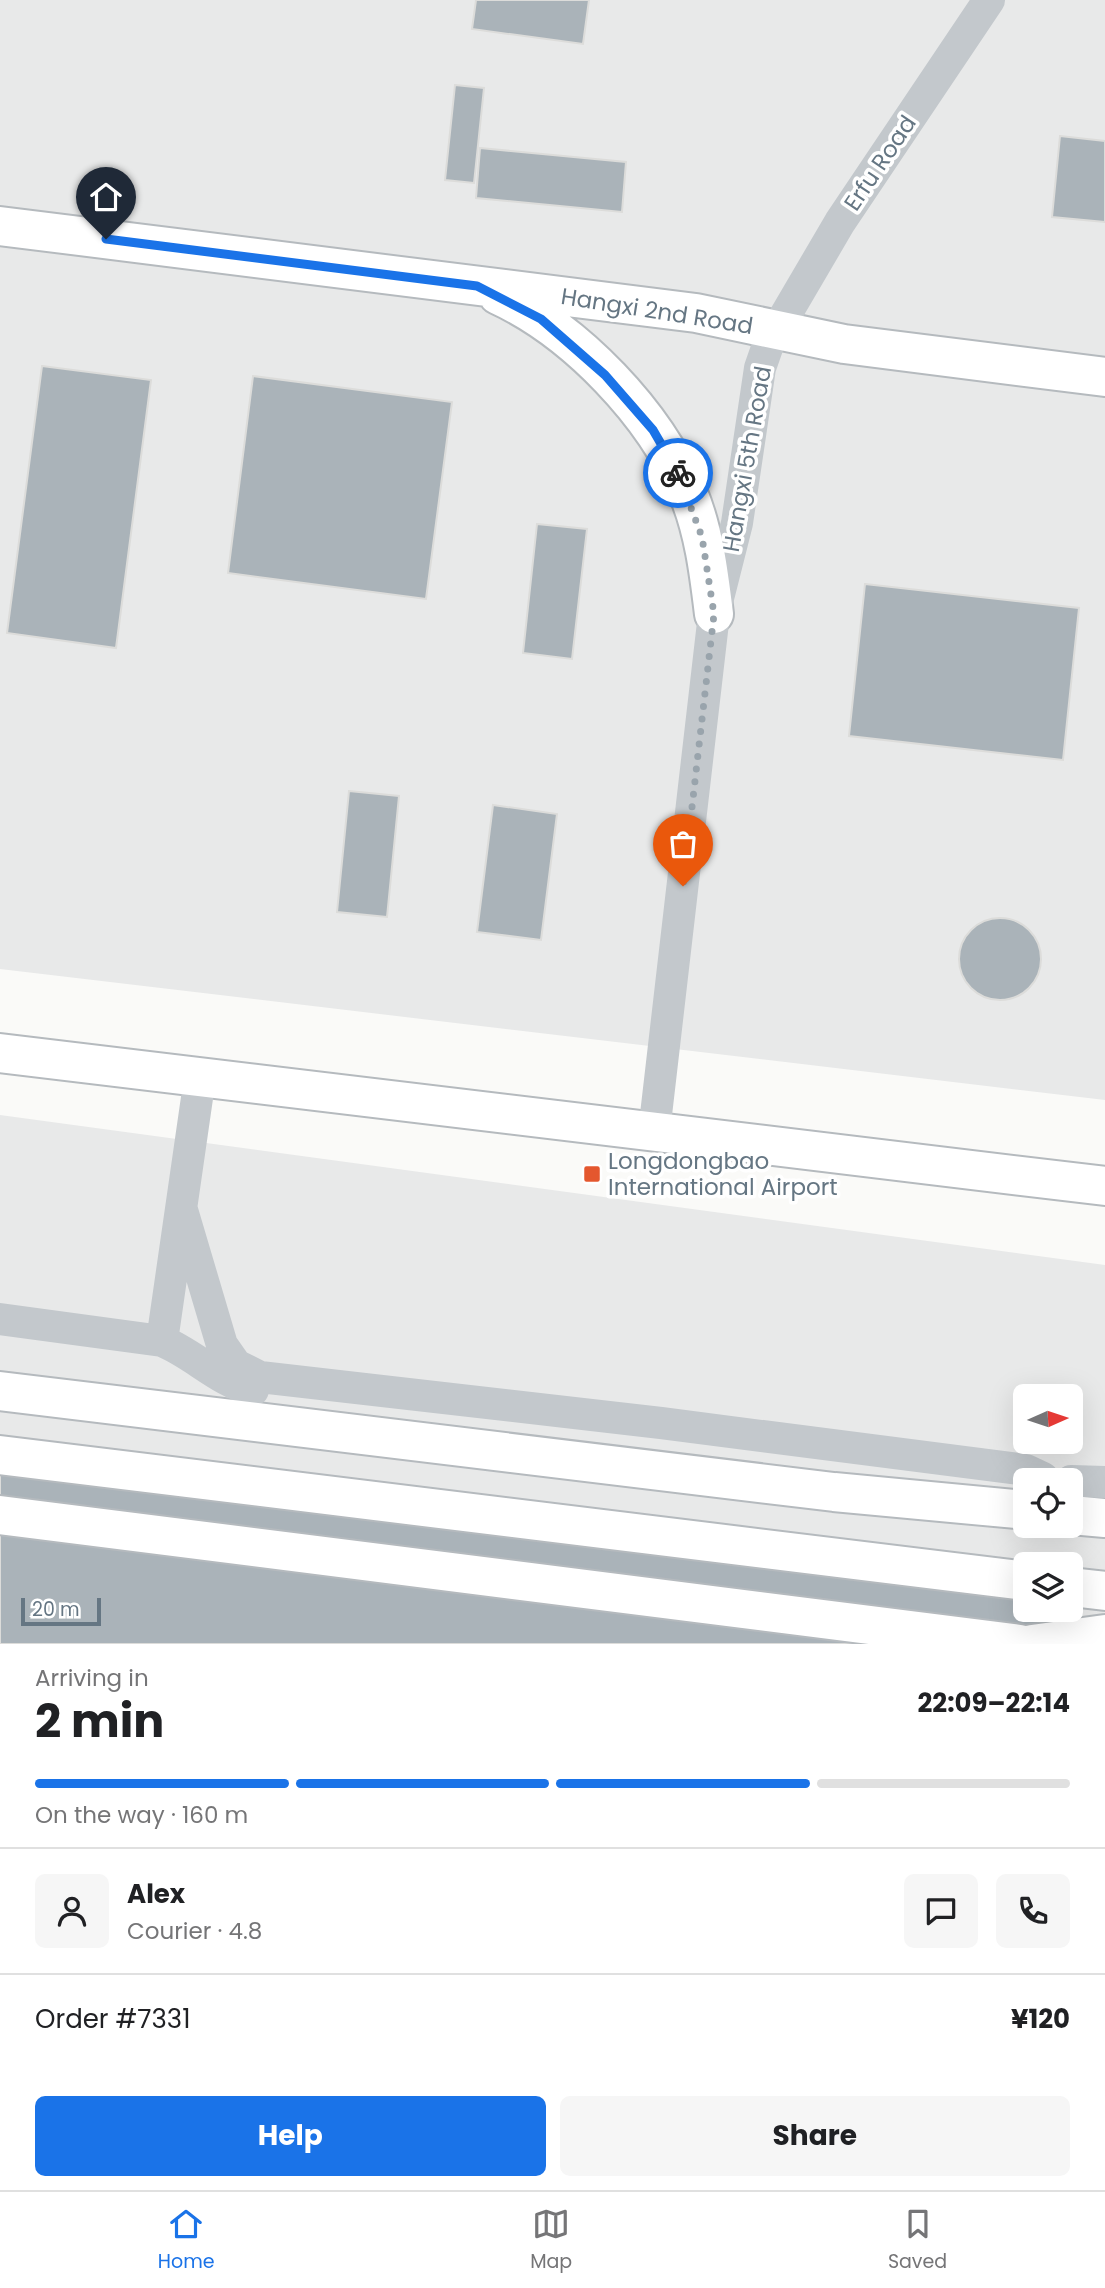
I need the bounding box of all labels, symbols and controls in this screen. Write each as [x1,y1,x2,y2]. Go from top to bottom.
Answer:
street label: Erfu Road [836,109,924,217]
pin [76,167,136,239]
icon: home [87,178,125,216]
street label: Hangxi 2nd Road [559,280,755,342]
street label: Hangxi 5th Road [715,364,779,554]
courier [643,438,713,508]
icon: bike [659,454,697,492]
pin [653,814,713,886]
icon: bag [664,825,702,863]
place label: Longdongbao International Airport [608,1145,838,1203]
marker: Longdongbao International Airport [582,1164,602,1184]
north arrow [1013,1384,1083,1454]
map controls [1013,1384,1083,1622]
button: locate [1013,1468,1083,1538]
button: layers [1013,1552,1083,1622]
scale bar [21,1595,102,1627]
text: 20 m [32,1596,80,1623]
text: Arriving in [35,1662,149,1694]
text: 22:09–22:14 [917,1685,1070,1721]
text: 2 min [35,1689,164,1753]
text: On the way · 160 m [35,1799,248,1831]
button: person [35,1874,109,1948]
button: chat [904,1874,978,1948]
button: phone [996,1874,1070,1948]
text: Alex [127,1876,185,1912]
text: Courier · 4.8 [127,1915,262,1947]
text: Order #7331 [35,2001,190,2037]
text: ¥120 [1011,2001,1070,2037]
button: Help [35,2096,546,2176]
button: Share [560,2096,1070,2176]
tab: Home [158,2205,215,2276]
tab: Map [530,2205,572,2276]
tab: Saved [888,2205,947,2276]

